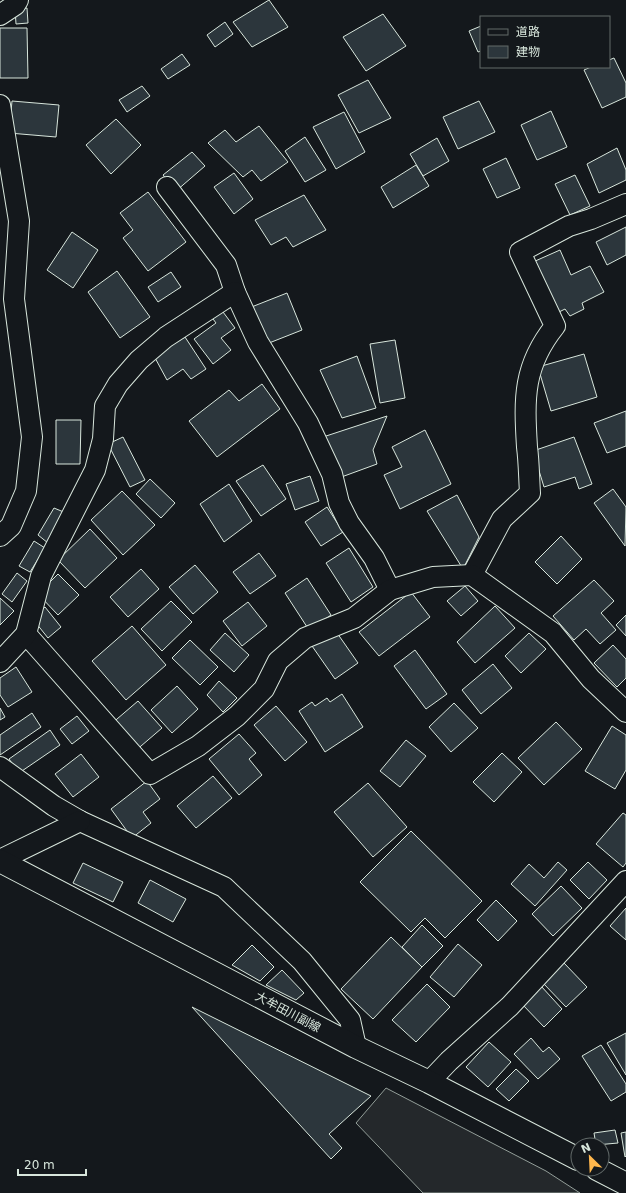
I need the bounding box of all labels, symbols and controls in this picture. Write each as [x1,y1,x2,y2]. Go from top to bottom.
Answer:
legend [480,16,610,68]
text: 道路 [516,25,540,39]
text: 建物 [516,45,540,59]
street label: 大牟田川副線 [253,989,323,1035]
north arrow [570,1137,610,1177]
text: N [579,1141,593,1156]
scale bar [18,1151,86,1177]
text: 20 m [24,1158,55,1172]

